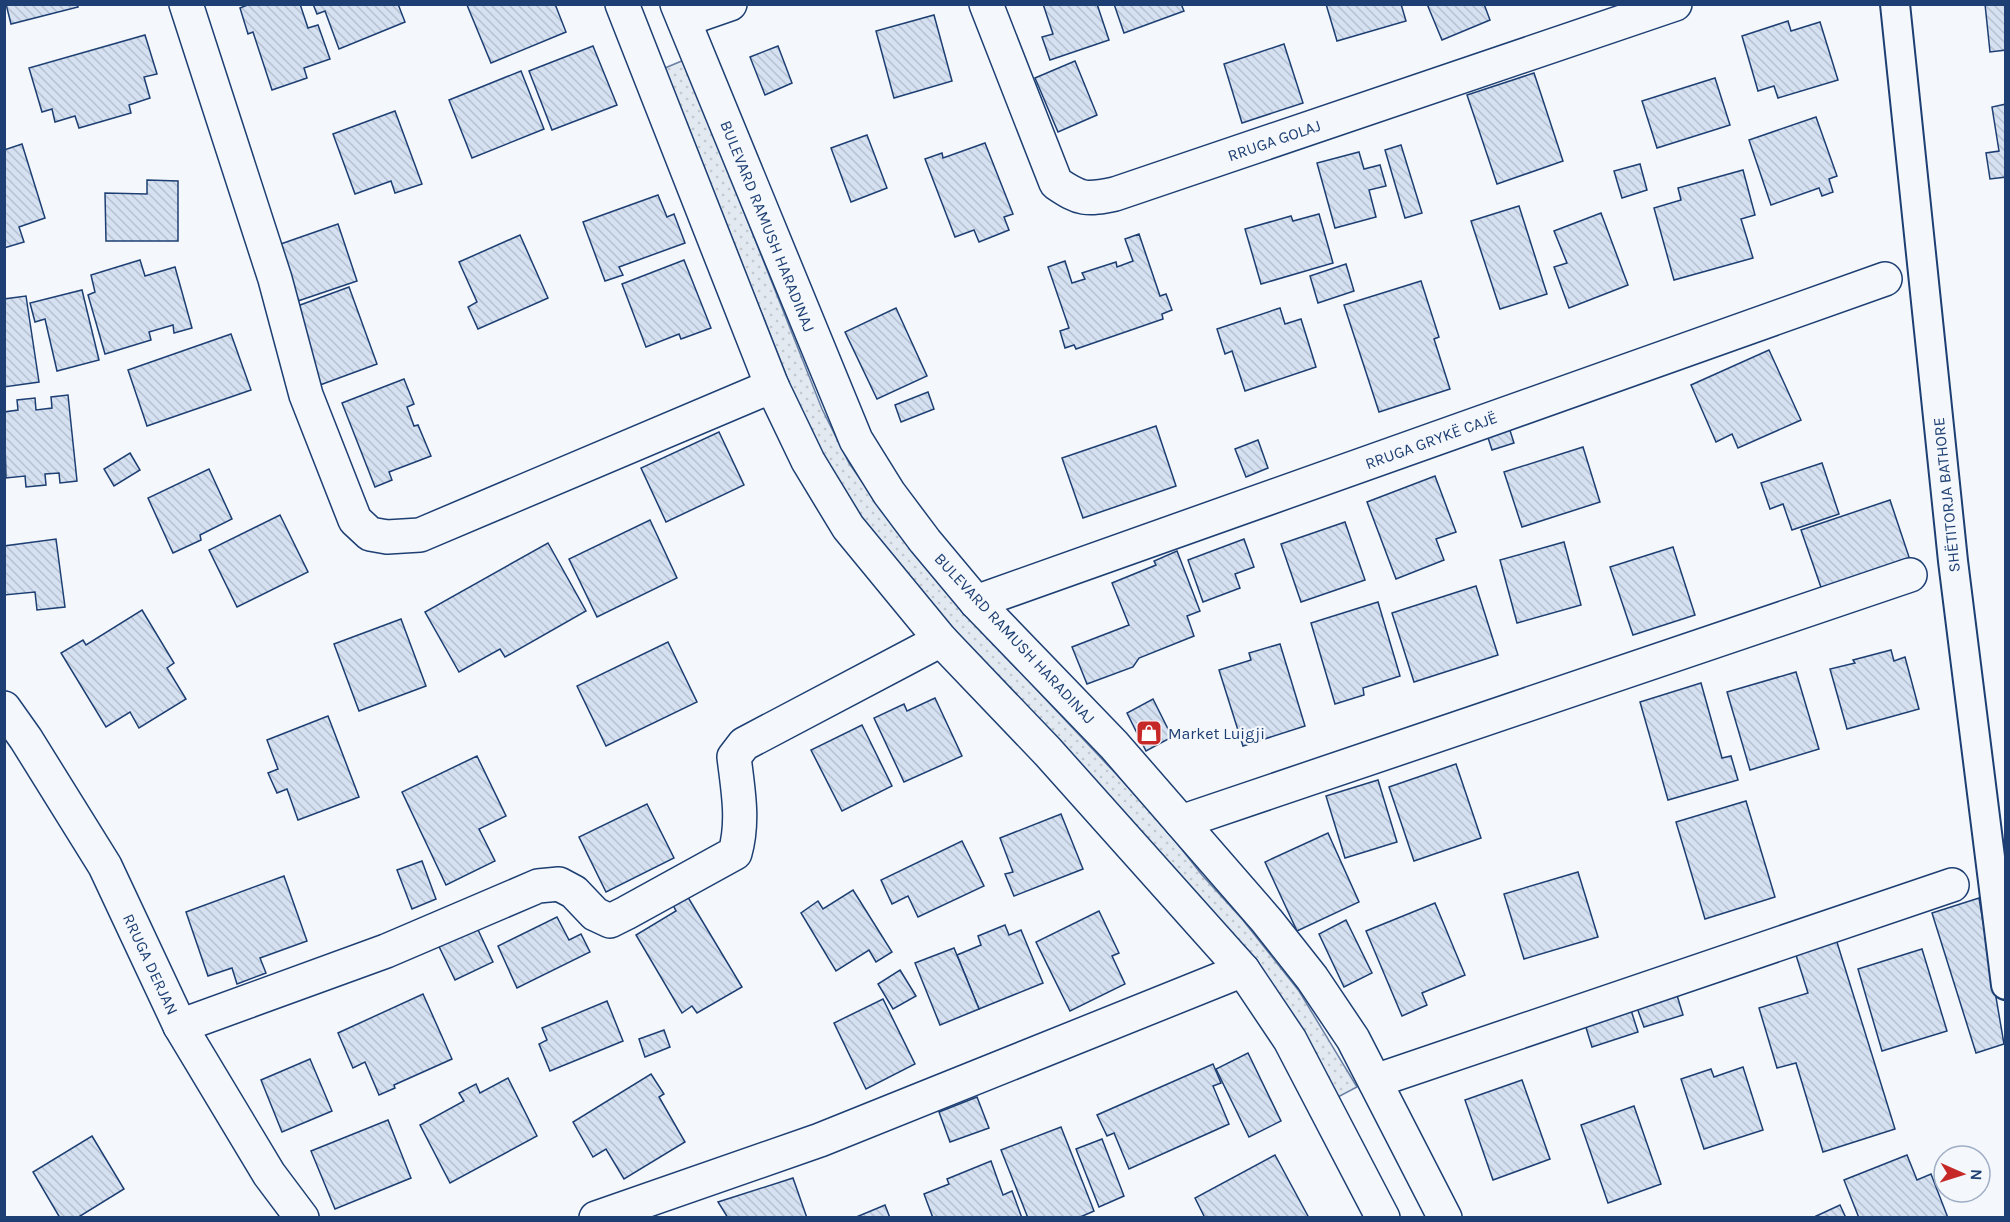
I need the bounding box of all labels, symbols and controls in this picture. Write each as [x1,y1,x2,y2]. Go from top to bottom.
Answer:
street label: RRUGA GOLAJ [1225,116,1323,165]
street label: BULEVARD RAMUSH HARADINAJ [716,118,819,335]
street label: RRUGA GRYKË CAJË [1363,408,1500,473]
street label: SHËTITORJA BATHORE [1929,417,1964,573]
street label: BULEVARD RAMUSH HARADINAJ [930,549,1099,728]
shop icon: Market Luigji [1134,718,1164,748]
place label: Market Luigji [1168,724,1265,743]
street label: RRUGA DERJAN [119,911,182,1018]
north arrow [1932,1144,1992,1204]
text: N [1967,1169,1986,1181]

